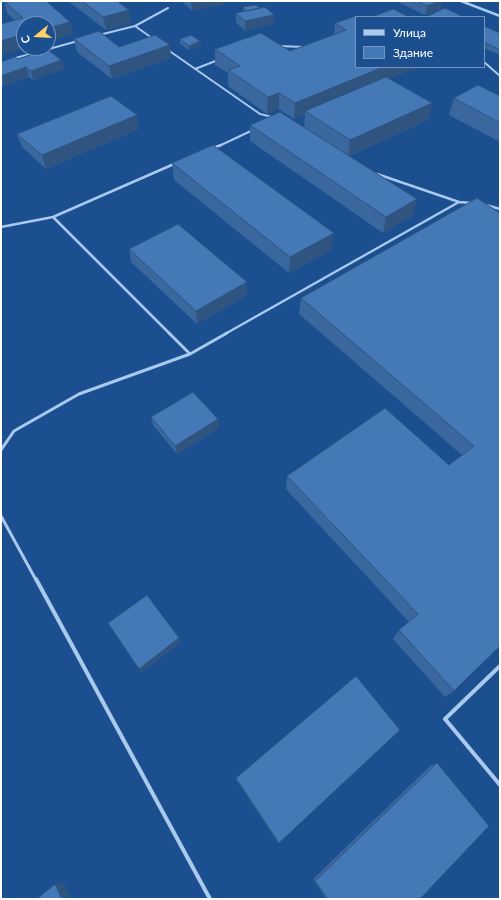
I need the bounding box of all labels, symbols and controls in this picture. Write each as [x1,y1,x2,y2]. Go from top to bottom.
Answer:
north arrow [16,16,56,56]
legend [355,16,485,68]
text: Улица [393,25,426,40]
text: С [18,34,32,45]
text: Здание [393,45,433,60]

